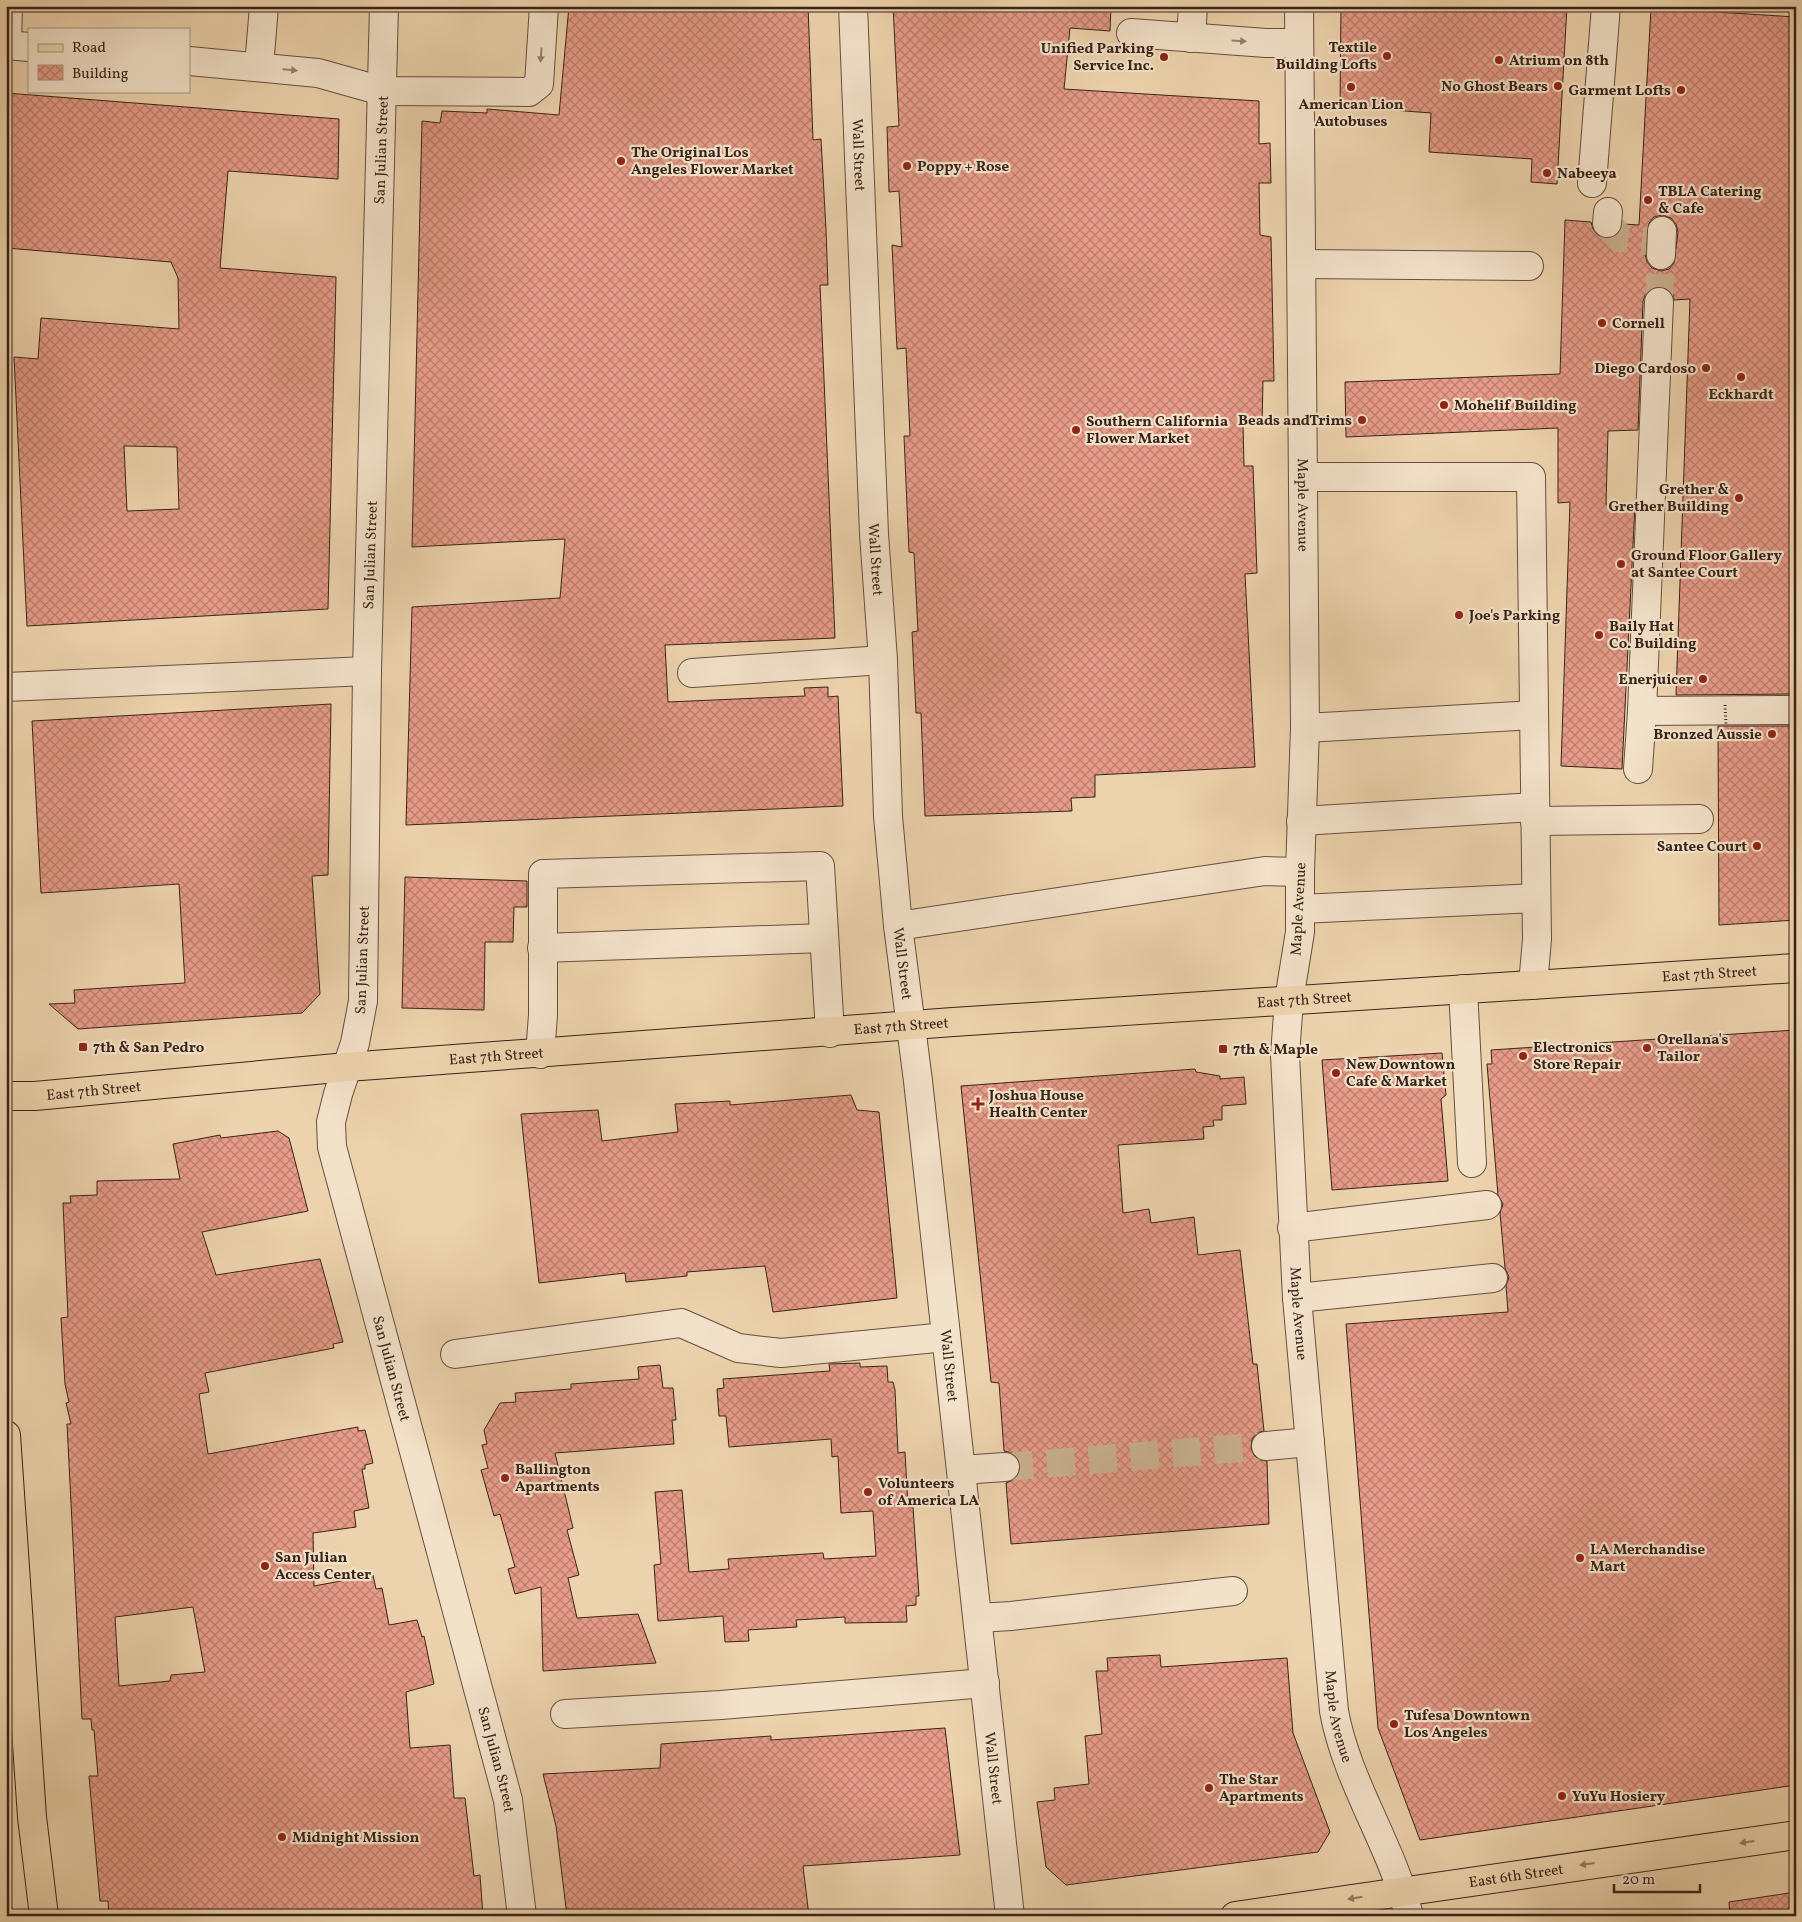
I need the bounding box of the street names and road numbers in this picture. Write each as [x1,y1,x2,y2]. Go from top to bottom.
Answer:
street label: San Julian Street [370,95,395,205]
street label: Wall Street [845,118,869,192]
street label: Maple Avenue [1291,458,1313,552]
street label: San Julian Street [359,500,384,610]
street label: Wall Street [862,523,887,597]
street label: Maple Avenue [1287,862,1312,956]
street label: San Julian Street [351,905,376,1015]
street label: Wall Street [886,926,916,1001]
street label: East 7th Street [1661,962,1758,989]
street label: East 7th Street [1256,987,1352,1015]
street label: East 7th Street [853,1013,949,1041]
street label: East 7th Street [448,1043,545,1071]
street label: East 7th Street [46,1077,142,1107]
street label: Maple Avenue [1283,1266,1312,1361]
street label: San Julian Street [366,1313,415,1424]
street label: Wall Street [933,1329,962,1403]
street label: Maple Avenue [1318,1669,1357,1766]
street label: San Julian Street [471,1705,518,1814]
street label: Wall Street [978,1731,1007,1806]
street label: East 6th Street [1468,1860,1565,1894]

